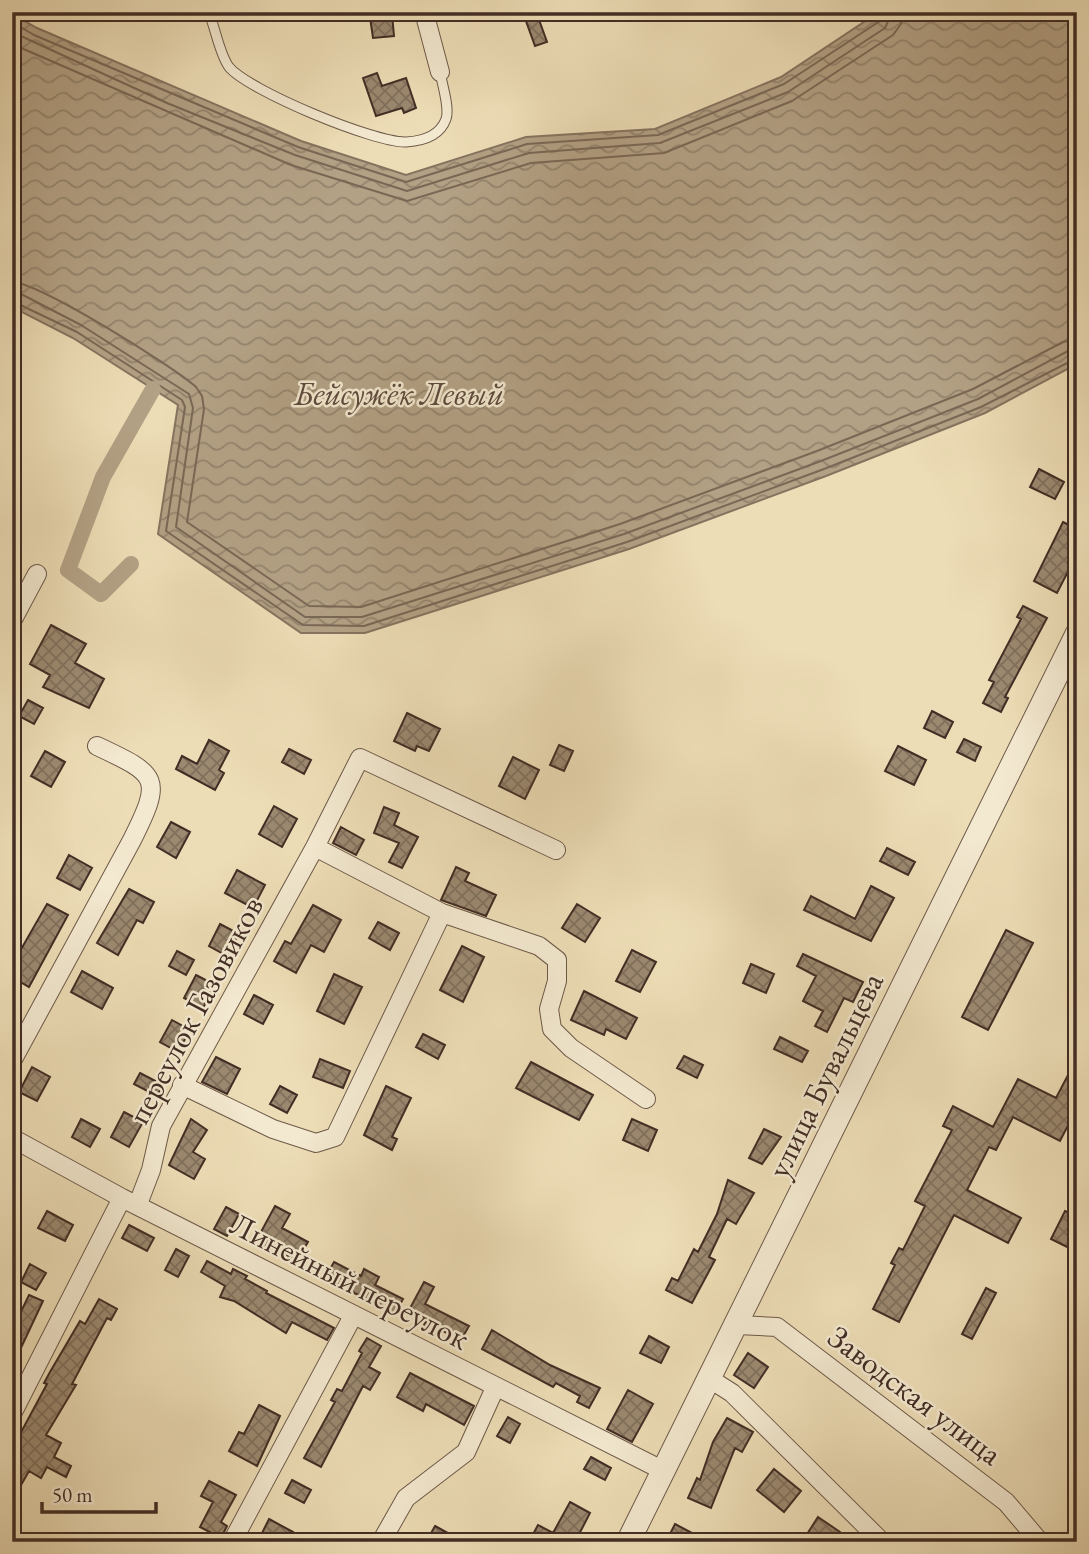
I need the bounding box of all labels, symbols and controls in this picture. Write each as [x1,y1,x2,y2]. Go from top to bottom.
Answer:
water label: Бейсужёк Левый [293,372,504,415]
street label: переулок Газовиков [117,889,273,1131]
street label: улица Бувальцева [757,965,893,1185]
street label: Линейный переулок [223,1203,477,1359]
street label: Заводская улица [819,1316,1011,1474]
scale bar [42,1470,156,1514]
text: 50 m [52,1481,93,1508]

